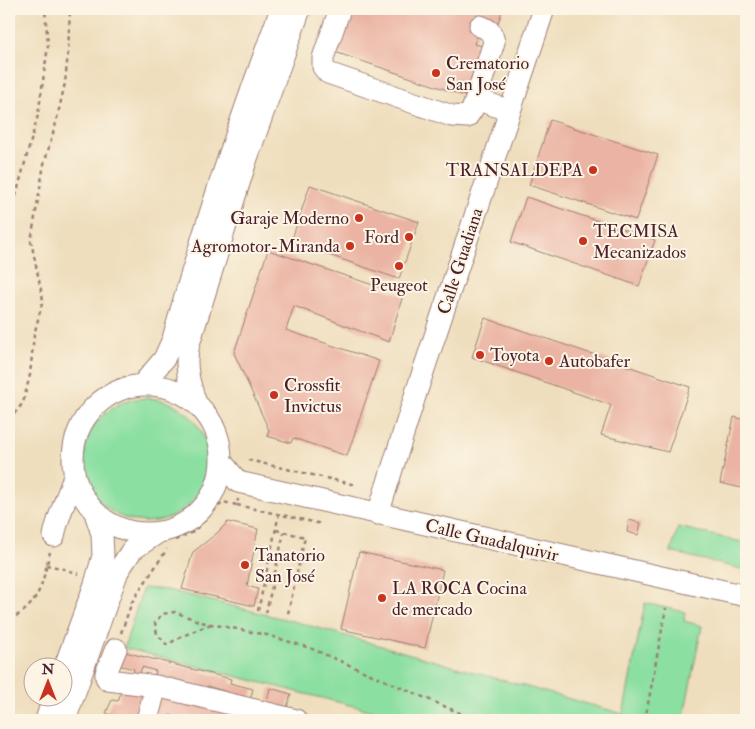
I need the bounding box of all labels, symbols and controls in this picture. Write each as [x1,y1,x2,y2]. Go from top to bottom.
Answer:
place label: Crematorio San José [446,52,529,96]
marker: Crematorio San José [430,67,442,79]
place label: TRANSALDEPA [446,159,584,182]
marker: TRANSALDEPA [587,164,599,176]
street label: Calle Guadiana [432,204,489,317]
place label: Garaje Moderno [230,207,349,230]
marker: Garaje Moderno [353,212,365,224]
place label: TECMISA Mecanizados [593,220,686,264]
place label: Ford [364,226,399,249]
marker: Ford [403,231,415,243]
place label: Agromotor-Miranda [190,235,341,258]
marker: TECMISA Mecanizados [577,235,589,247]
marker: Agromotor-Miranda [344,240,356,252]
marker: Peugeot [393,260,405,272]
place label: Peugeot [370,274,428,297]
place label: Toyota [490,344,540,367]
marker: Toyota [474,349,486,361]
place label: Autobafer [558,350,631,373]
marker: Autobafer [543,355,555,367]
place label: Crossfit Invictus [284,374,341,418]
marker: Crossfit Invictus [268,389,280,401]
street label: Calle Guadalquivir [423,514,561,567]
place label: Tanatorio San José [255,544,325,588]
marker: Tanatorio San José [239,559,251,571]
place label: LA ROCA Cocina de mercado [392,577,527,621]
marker: LA ROCA Cocina de mercado [376,592,388,604]
north arrow [22,656,72,706]
text: N [41,661,55,678]

